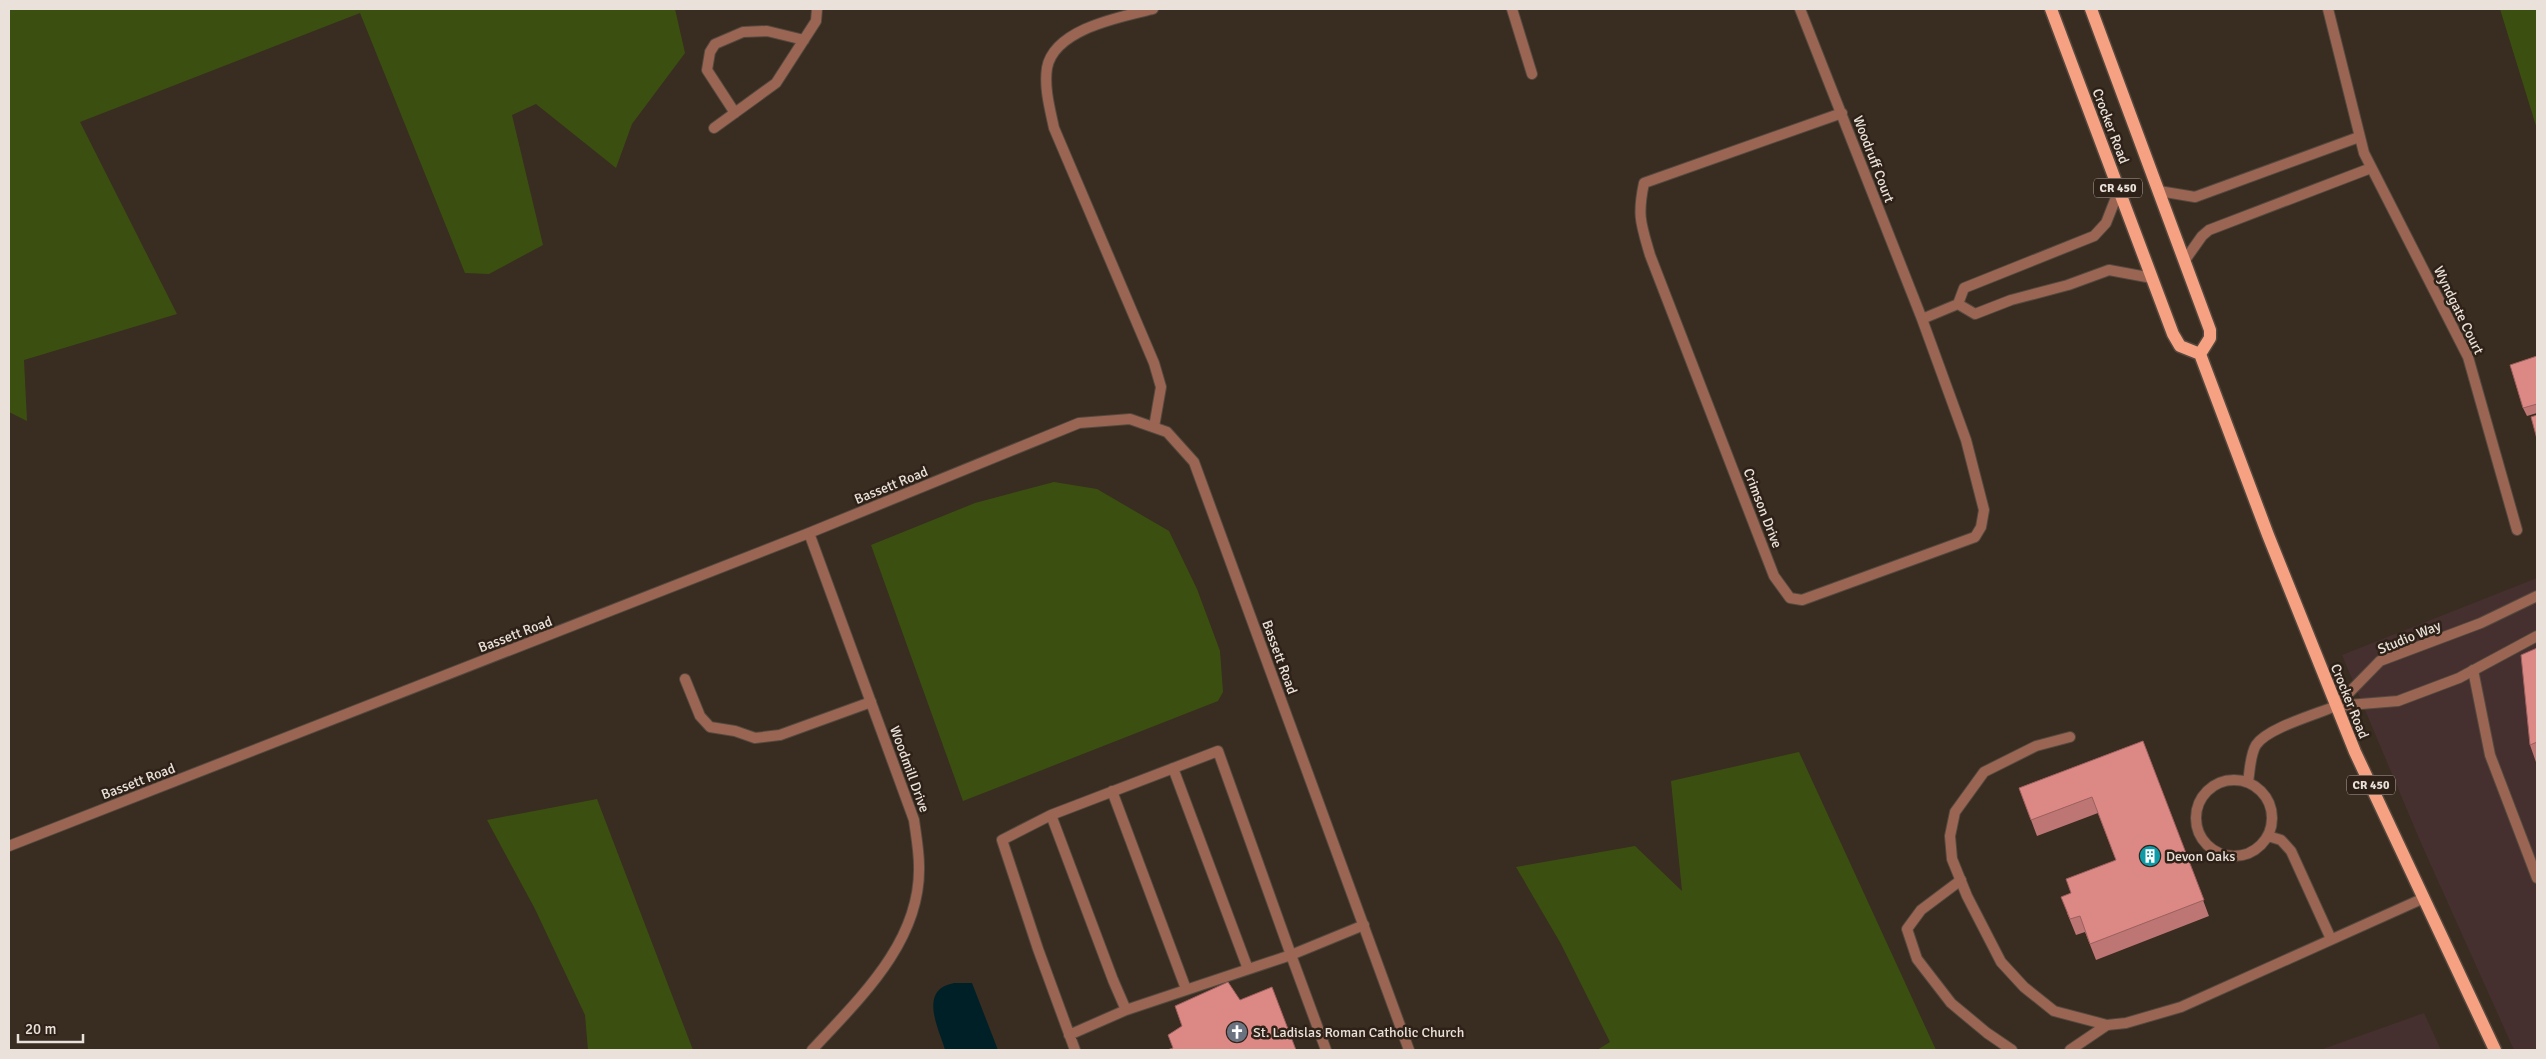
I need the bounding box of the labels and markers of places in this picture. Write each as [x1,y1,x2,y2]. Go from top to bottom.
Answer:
building icon: Devon Oaks [2138,844,2162,868]
place label: Devon Oaks [2166,848,2235,865]
church icon: St. Ladislas Roman Catholic Church [1225,1020,1249,1044]
place label: St. Ladislas Roman Catholic Church [1253,1024,1464,1041]

